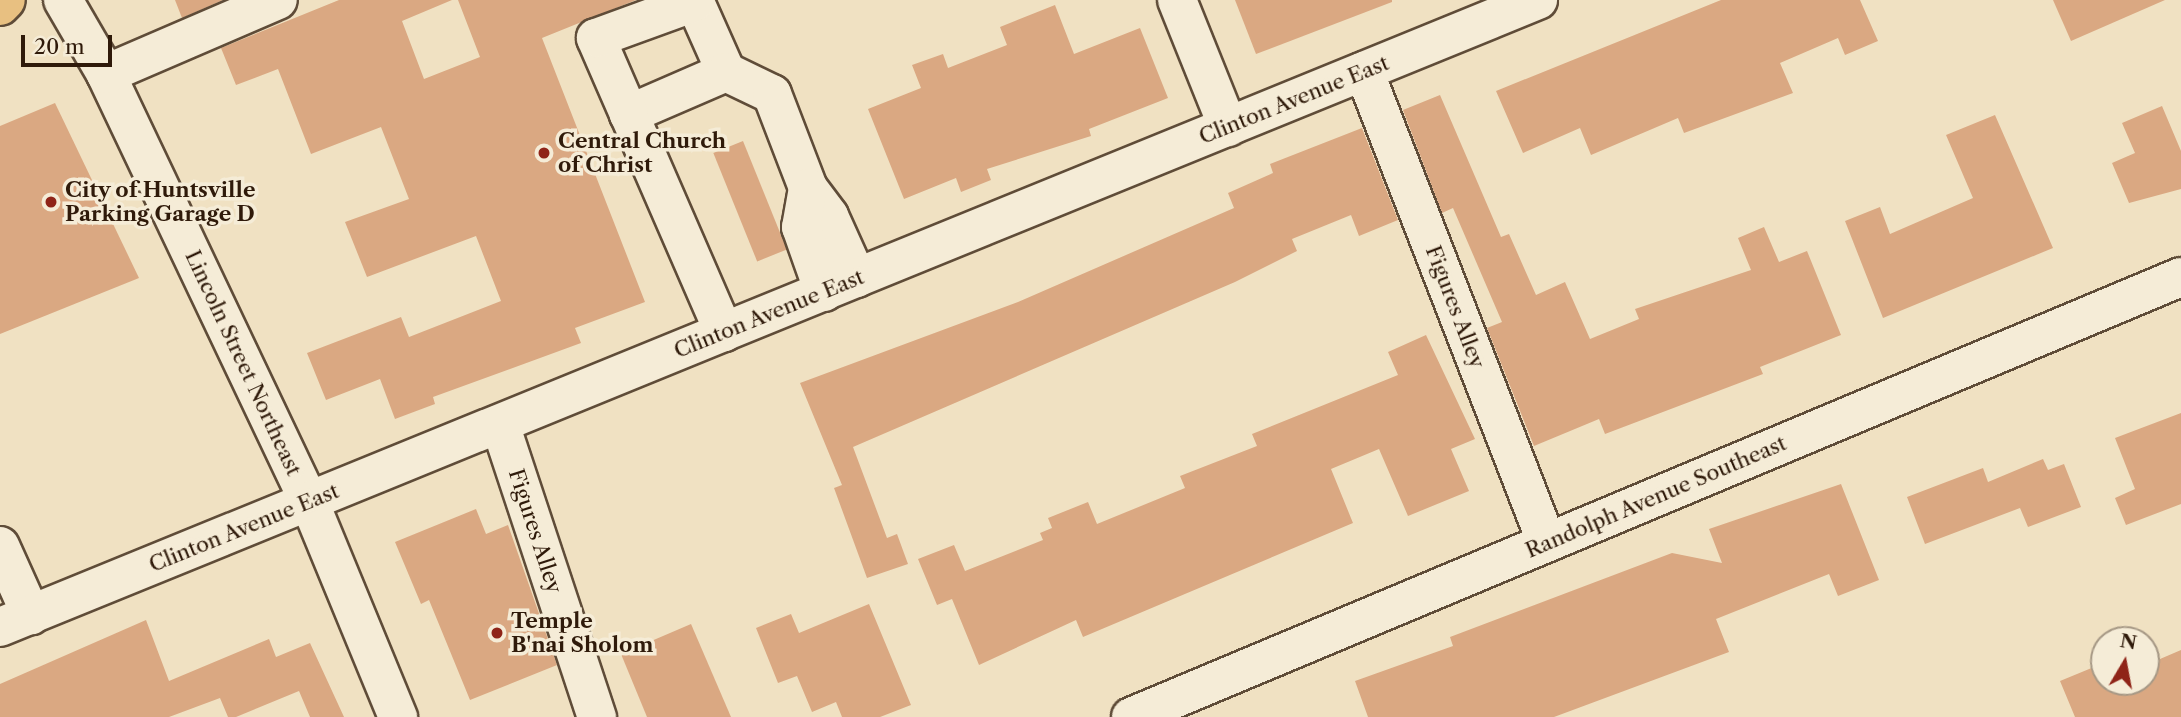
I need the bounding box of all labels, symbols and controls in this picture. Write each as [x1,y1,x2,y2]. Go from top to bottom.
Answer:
scale bar [24,21,116,65]
text: 20 m [34,34,85,59]
street label: Clinton Avenue East [1195,50,1393,150]
place label: Central Church of Christ [558,128,726,178]
marker: Central Church of Christ [536,145,552,161]
place label: City of Huntsville Parking Garage D [65,177,256,227]
marker: City of Huntsville Parking Garage D [43,194,59,210]
street label: Figures Alley [1420,242,1490,372]
street label: Lincoln Street Northeast [180,246,306,480]
street label: Clinton Avenue East [670,264,868,364]
street label: Randolph Avenue Southeast [1521,430,1791,564]
street label: Figures Alley [503,465,567,597]
street label: Clinton Avenue East [145,478,343,578]
place label: Temple B'nai Sholom [511,608,653,658]
marker: Temple B'nai Sholom [489,625,505,641]
north arrow [2090,626,2160,696]
text: N [2118,629,2139,655]

